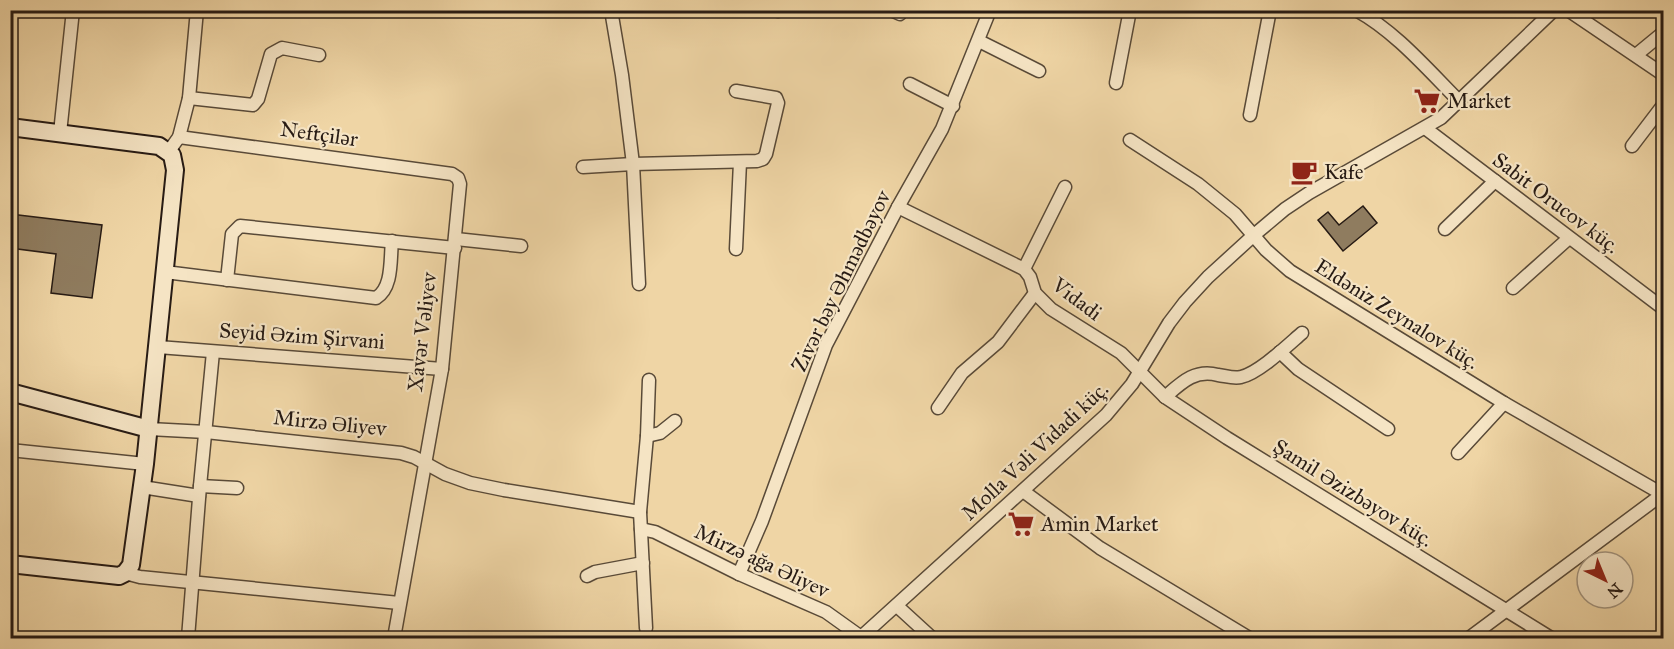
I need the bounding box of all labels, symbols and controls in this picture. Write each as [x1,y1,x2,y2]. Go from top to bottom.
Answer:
supermarket icon: Market [1412,86,1442,116]
place label: Market [1447,88,1512,114]
street label: Neftçilər [278,116,360,152]
street label: Sabit Orucov küç. [1487,147,1625,259]
cafe icon: Kafe [1289,157,1319,187]
place label: Kafe [1324,159,1364,185]
street label: Zivər bəy Əhmədbəyov [786,185,897,376]
street label: Eldəniz Zeynalov küç. [1310,253,1484,375]
street label: Xavər Vəliyev [402,270,442,393]
street label: Vidadi [1046,271,1107,326]
street label: Seyid Əzim Şirvani [218,317,386,355]
street label: Molla Vəli Vidadi küç. [956,376,1114,526]
street label: Mirzə Əliyev [272,404,389,442]
street label: Şamil Əzizbəyov küç. [1268,433,1438,553]
supermarket icon: Amin Market [1006,509,1036,539]
place label: Amin Market [1040,511,1159,537]
street label: Mirzə ağa Əliyev [691,518,834,604]
north arrow [1575,550,1635,610]
text: N [1603,579,1626,602]

